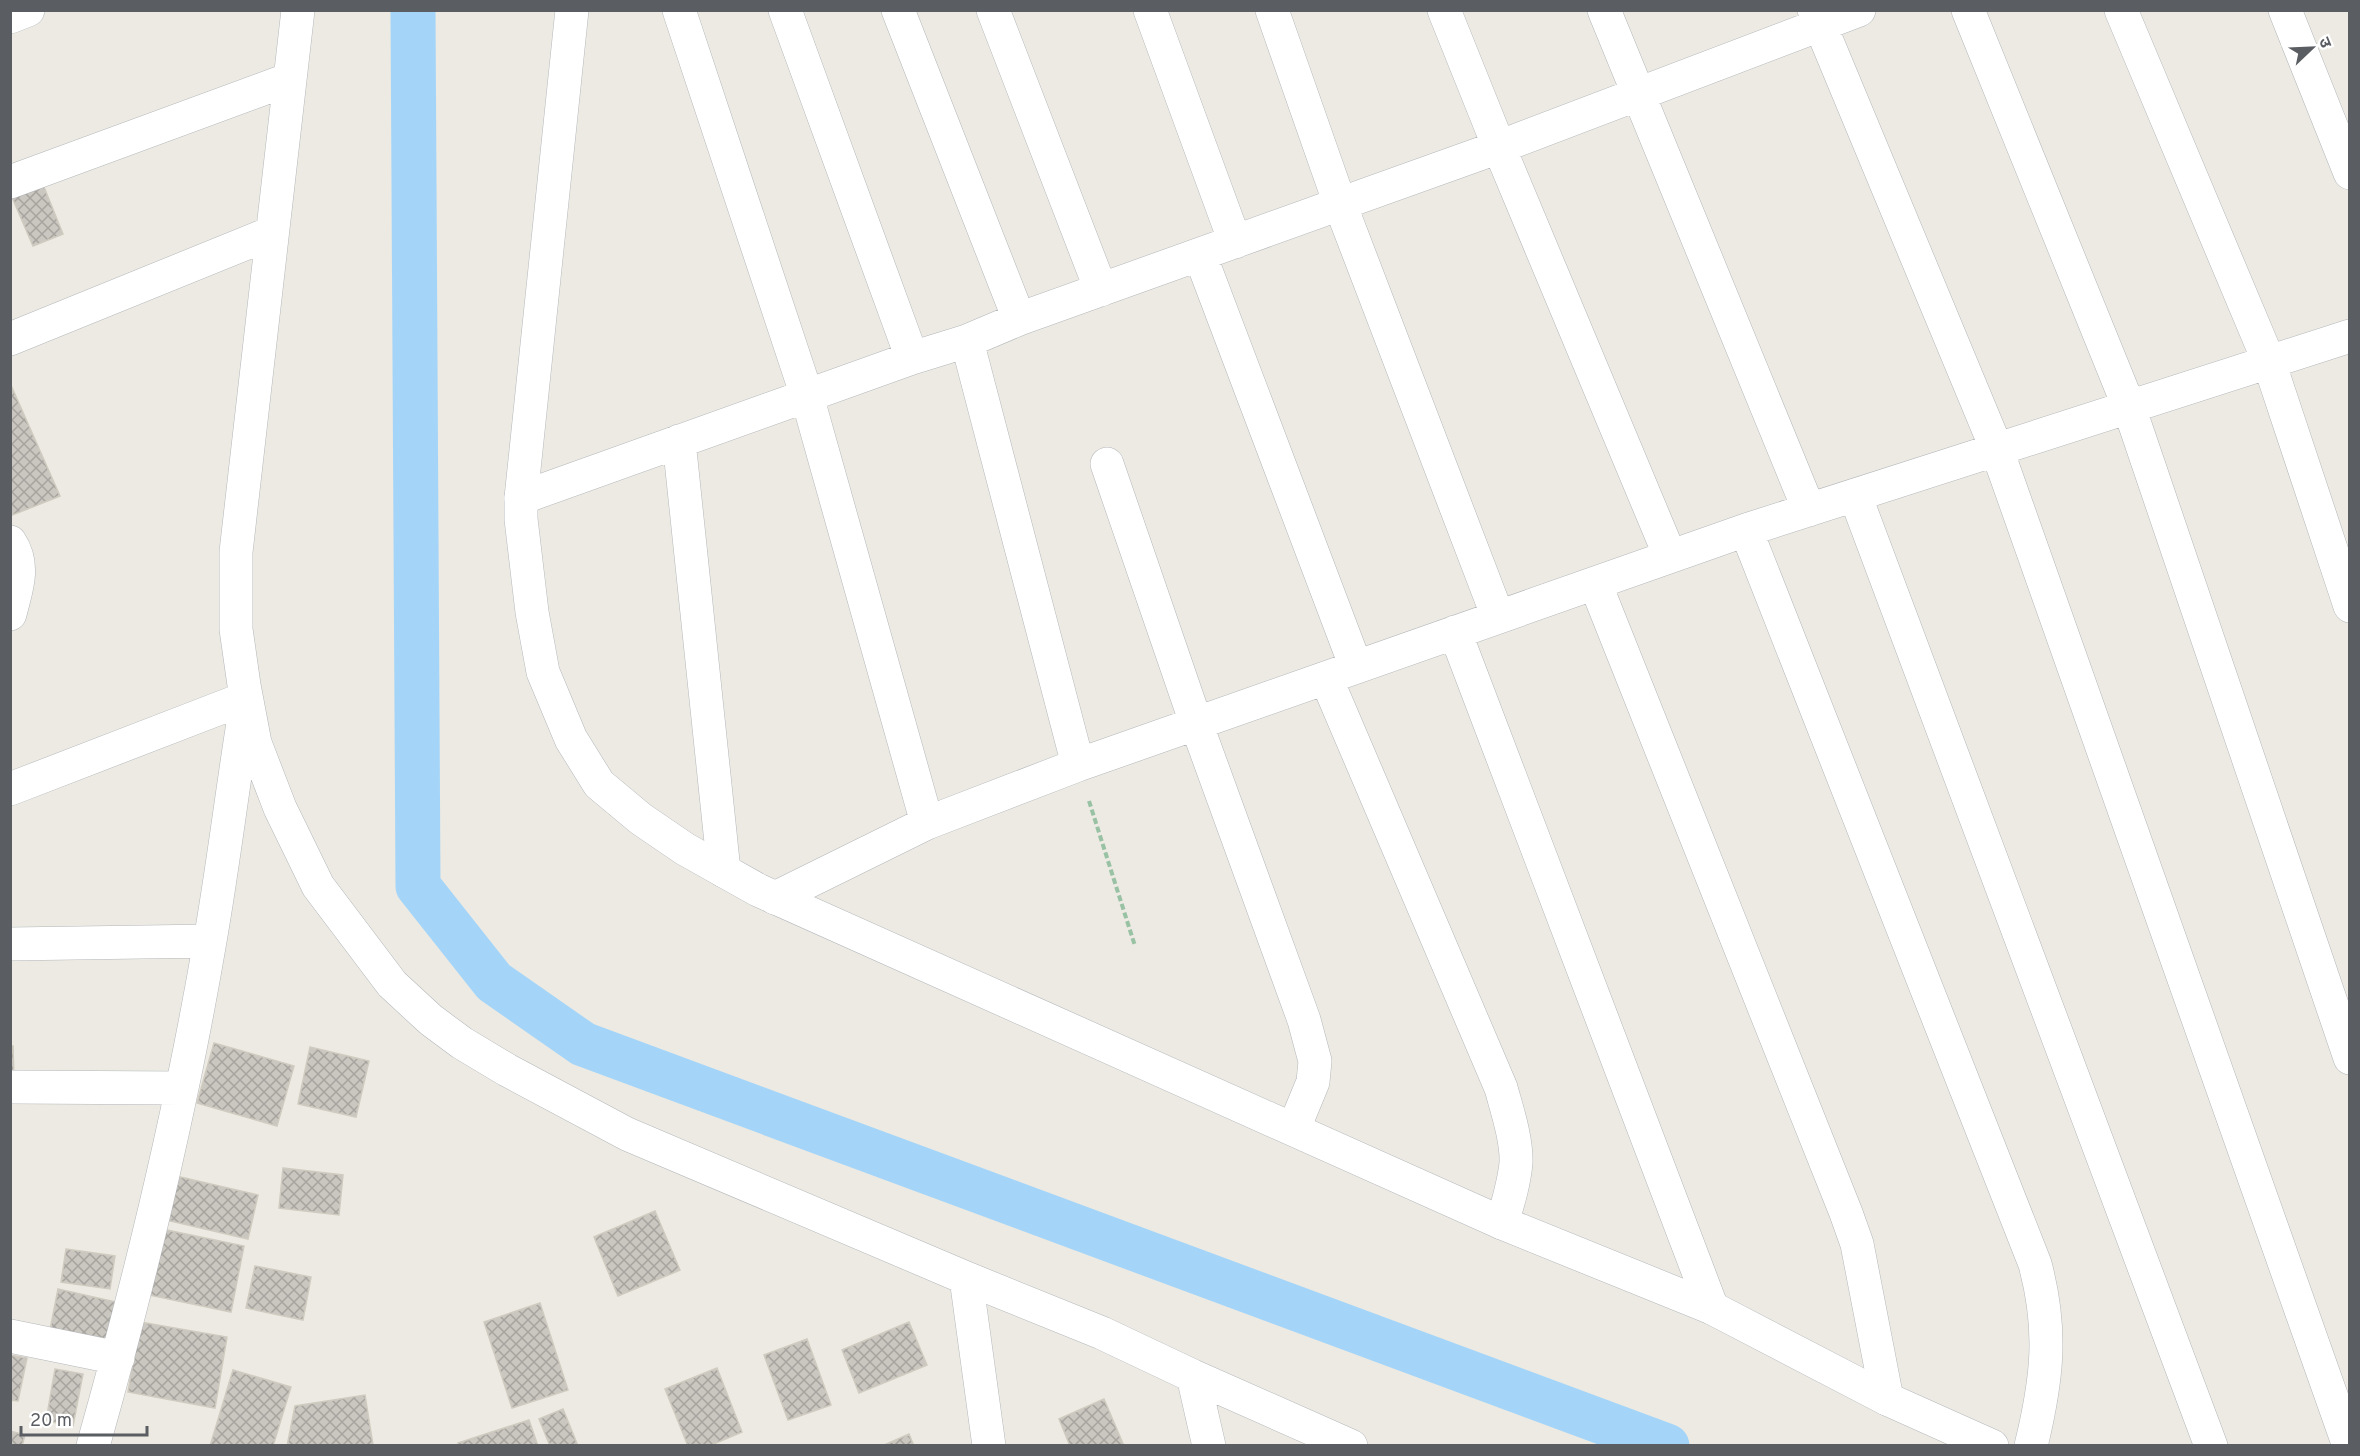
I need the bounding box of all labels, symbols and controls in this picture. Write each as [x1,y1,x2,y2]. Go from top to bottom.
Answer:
north arrow [2282,18,2342,78]
text: उ [2313,35,2335,52]
scale bar [21,1399,147,1437]
text: 20 m [30,1410,72,1433]

